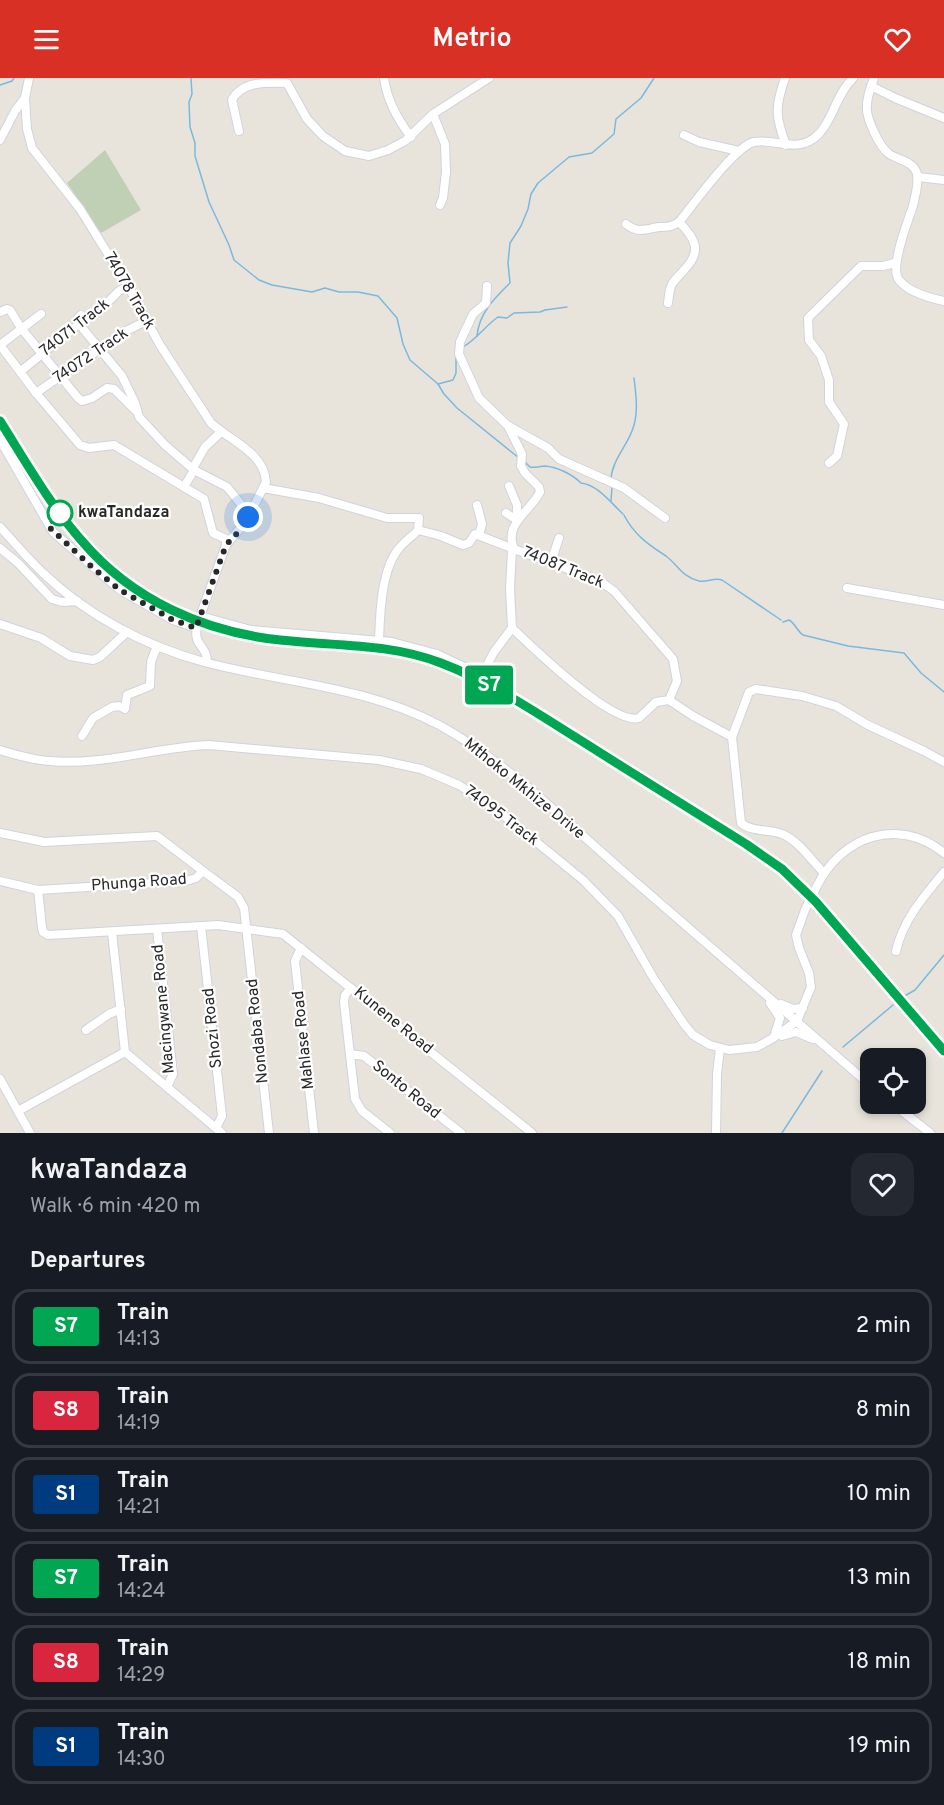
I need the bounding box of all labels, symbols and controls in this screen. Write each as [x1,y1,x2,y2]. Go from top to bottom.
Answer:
text: Metrio [432,22,512,56]
icon: menu [30,23,63,56]
icon: heart [881,23,914,56]
street label: 74078 Track [99,249,159,333]
street label: 74071 Track [36,295,114,361]
street label: 74072 Track [50,324,132,388]
marker: kwaTandaza [47,500,73,526]
your location [233,502,263,532]
place label: kwaTandaza [78,503,169,523]
street label: 74087 Track [519,543,607,593]
line badge: S7 [462,666,516,704]
text: S7 [477,672,501,699]
street label: Mthoko Mkhize Drive [459,734,589,844]
street label: 74095 Track [460,781,542,851]
street label: Phunga Road [91,870,187,896]
street label: Macingwane Road [148,943,180,1075]
street label: Nondaba Road [243,978,273,1084]
street label: Kunene Road [349,983,437,1059]
street label: Shozi Road [199,987,227,1069]
street label: Mahlase Road [289,990,319,1090]
map controls [860,1048,926,1114]
button: locate [860,1048,926,1114]
street label: Sonto Road [368,1056,444,1124]
text: kwaTandaza [30,1153,188,1189]
button: heart [851,1153,914,1216]
text: Walk · 6 min · 420 m [30,1194,201,1220]
text: Departures [30,1248,146,1275]
text: Train [117,1300,169,1327]
text: S7 [54,1313,78,1340]
text: 2 min [856,1313,911,1340]
text: 14:13 [117,1327,160,1353]
text: Train [117,1384,169,1411]
text: S8 [53,1397,79,1424]
text: 8 min [856,1397,911,1424]
text: 14:19 [117,1411,160,1437]
text: Train [117,1468,169,1495]
text: S1 [55,1481,77,1508]
text: 10 min [847,1481,911,1508]
text: 14:21 [117,1495,161,1521]
text: Train [117,1552,169,1579]
text: S7 [54,1565,78,1592]
text: 13 min [848,1565,911,1592]
text: 14:24 [117,1579,165,1605]
text: Train [117,1636,169,1663]
text: S8 [53,1649,79,1676]
text: 18 min [848,1649,911,1676]
text: 14:29 [117,1663,165,1689]
text: Train [117,1720,169,1747]
text: S1 [55,1733,77,1760]
text: 19 min [848,1733,911,1760]
text: 14:30 [117,1747,166,1773]

